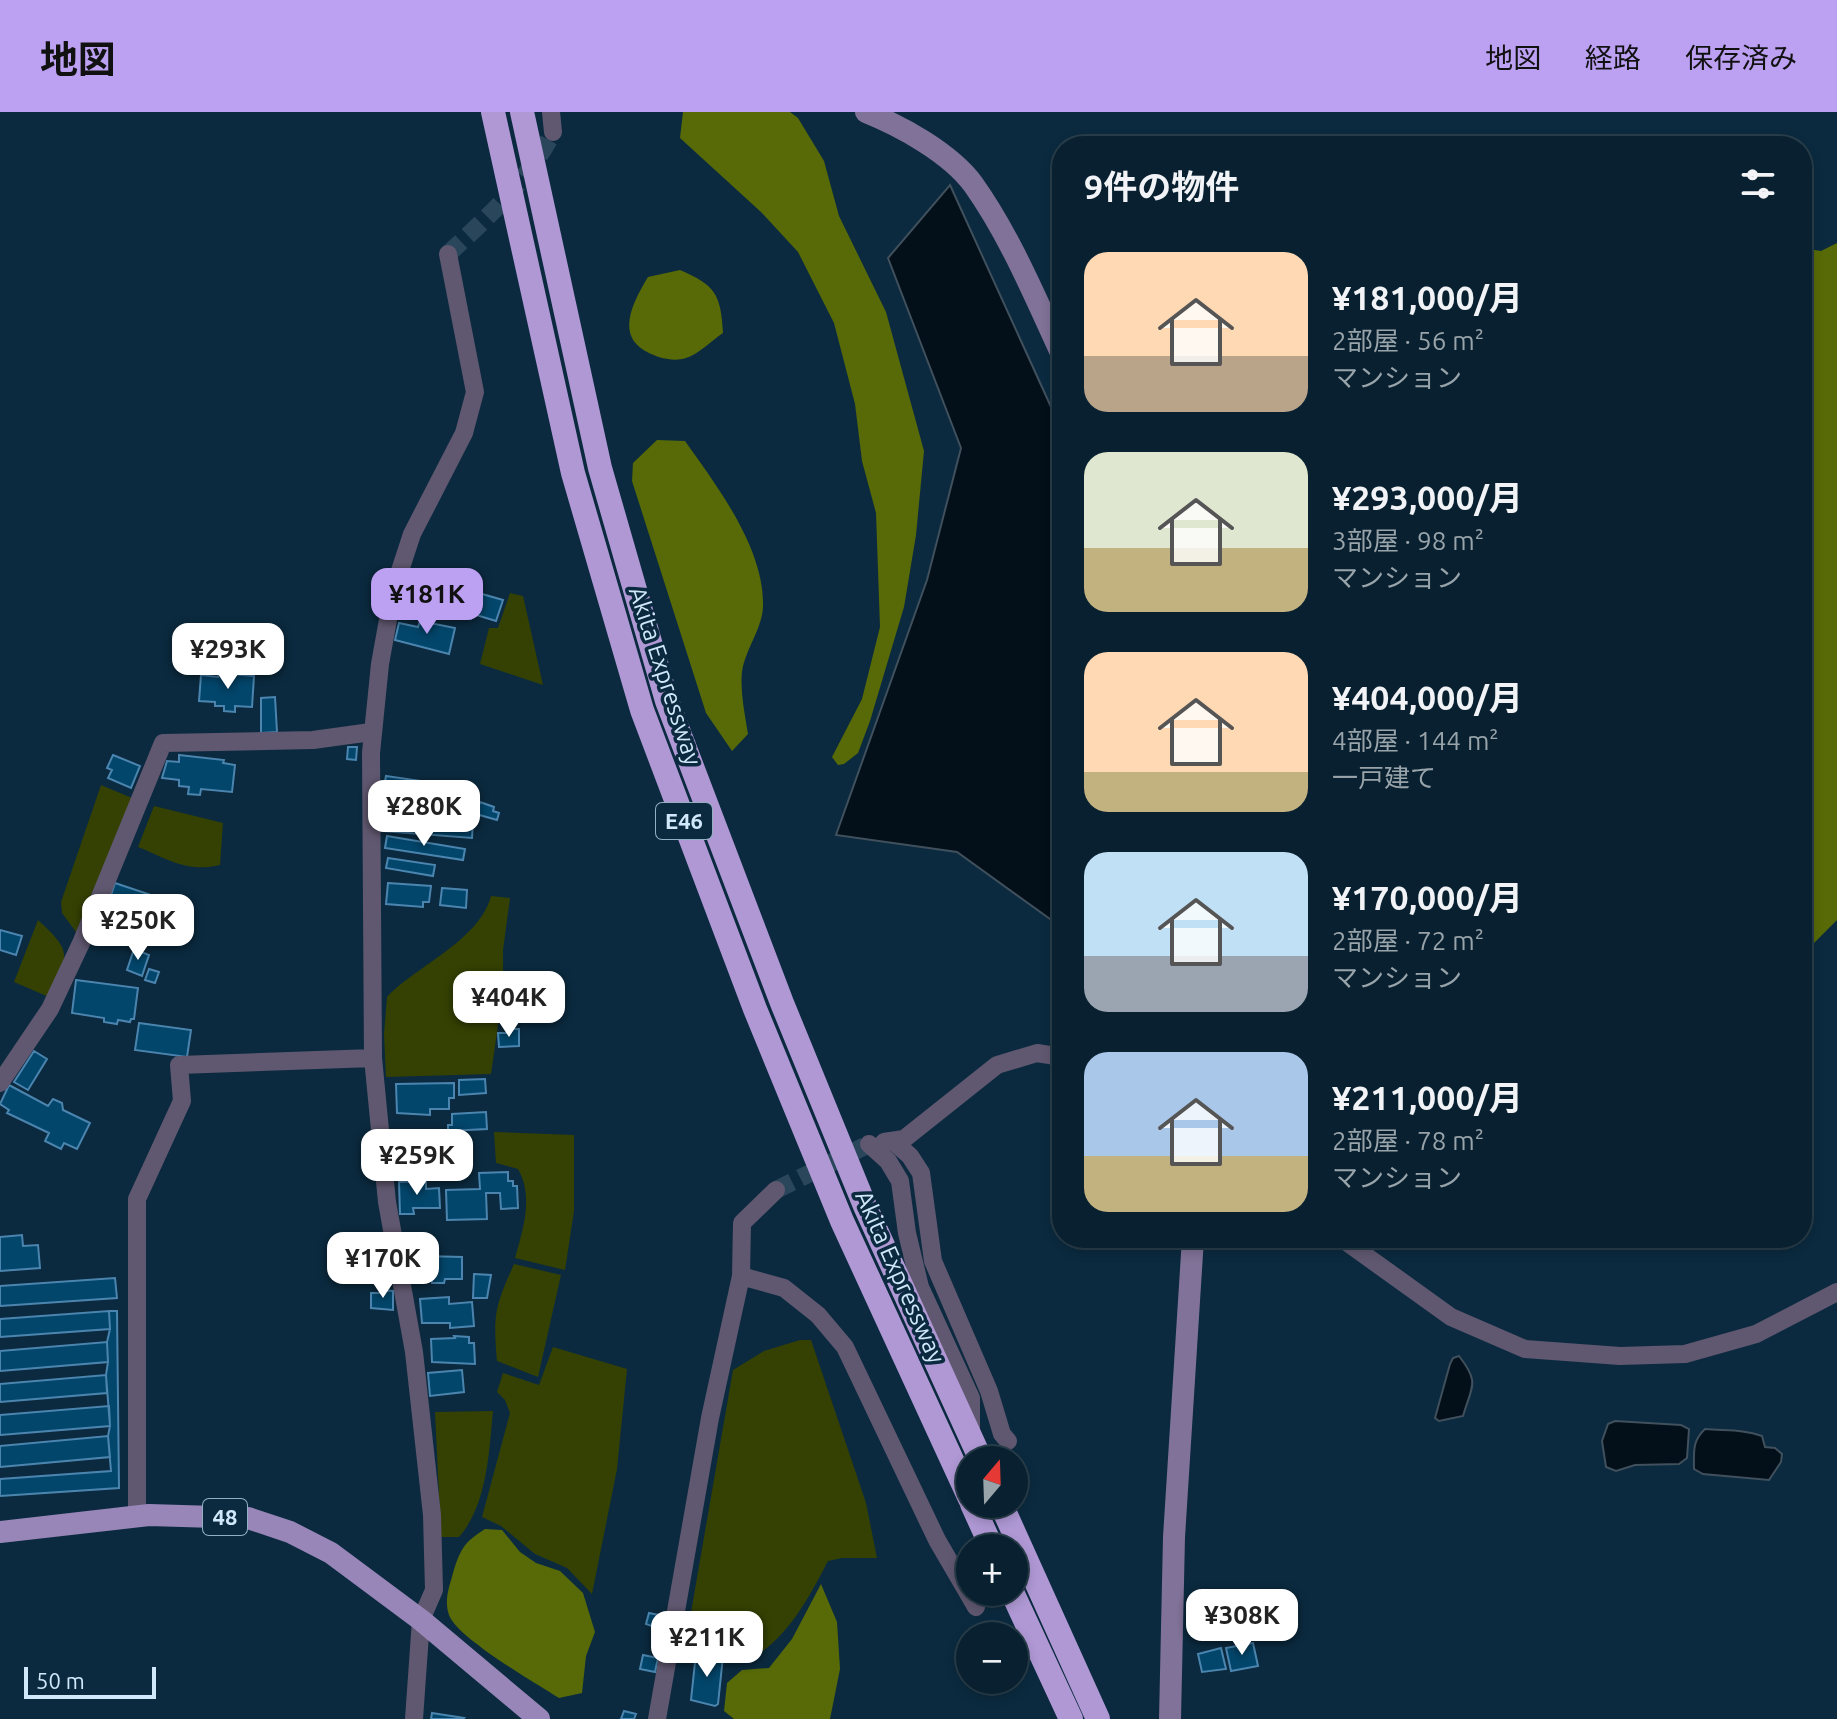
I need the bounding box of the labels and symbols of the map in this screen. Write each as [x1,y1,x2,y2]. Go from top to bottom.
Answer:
pin: ¥181K [371,568,483,636]
street label: Akita Expressway [624,583,707,769]
pin: ¥293K [172,623,284,691]
pin: ¥280K [368,780,480,848]
road number: E46 [656,803,712,839]
pin: ¥250K [82,894,194,962]
pin: ¥404K [453,971,565,1039]
pin: ¥259K [361,1129,473,1197]
street label: Akita Expressway [850,1186,951,1368]
pin: ¥170K [327,1232,439,1300]
north arrow [956,1446,1028,1518]
road number: 48 [203,1499,247,1535]
pin: ¥308K [1186,1589,1298,1657]
pin: ¥211K [651,1611,763,1679]
scale bar [24,1663,156,1699]

